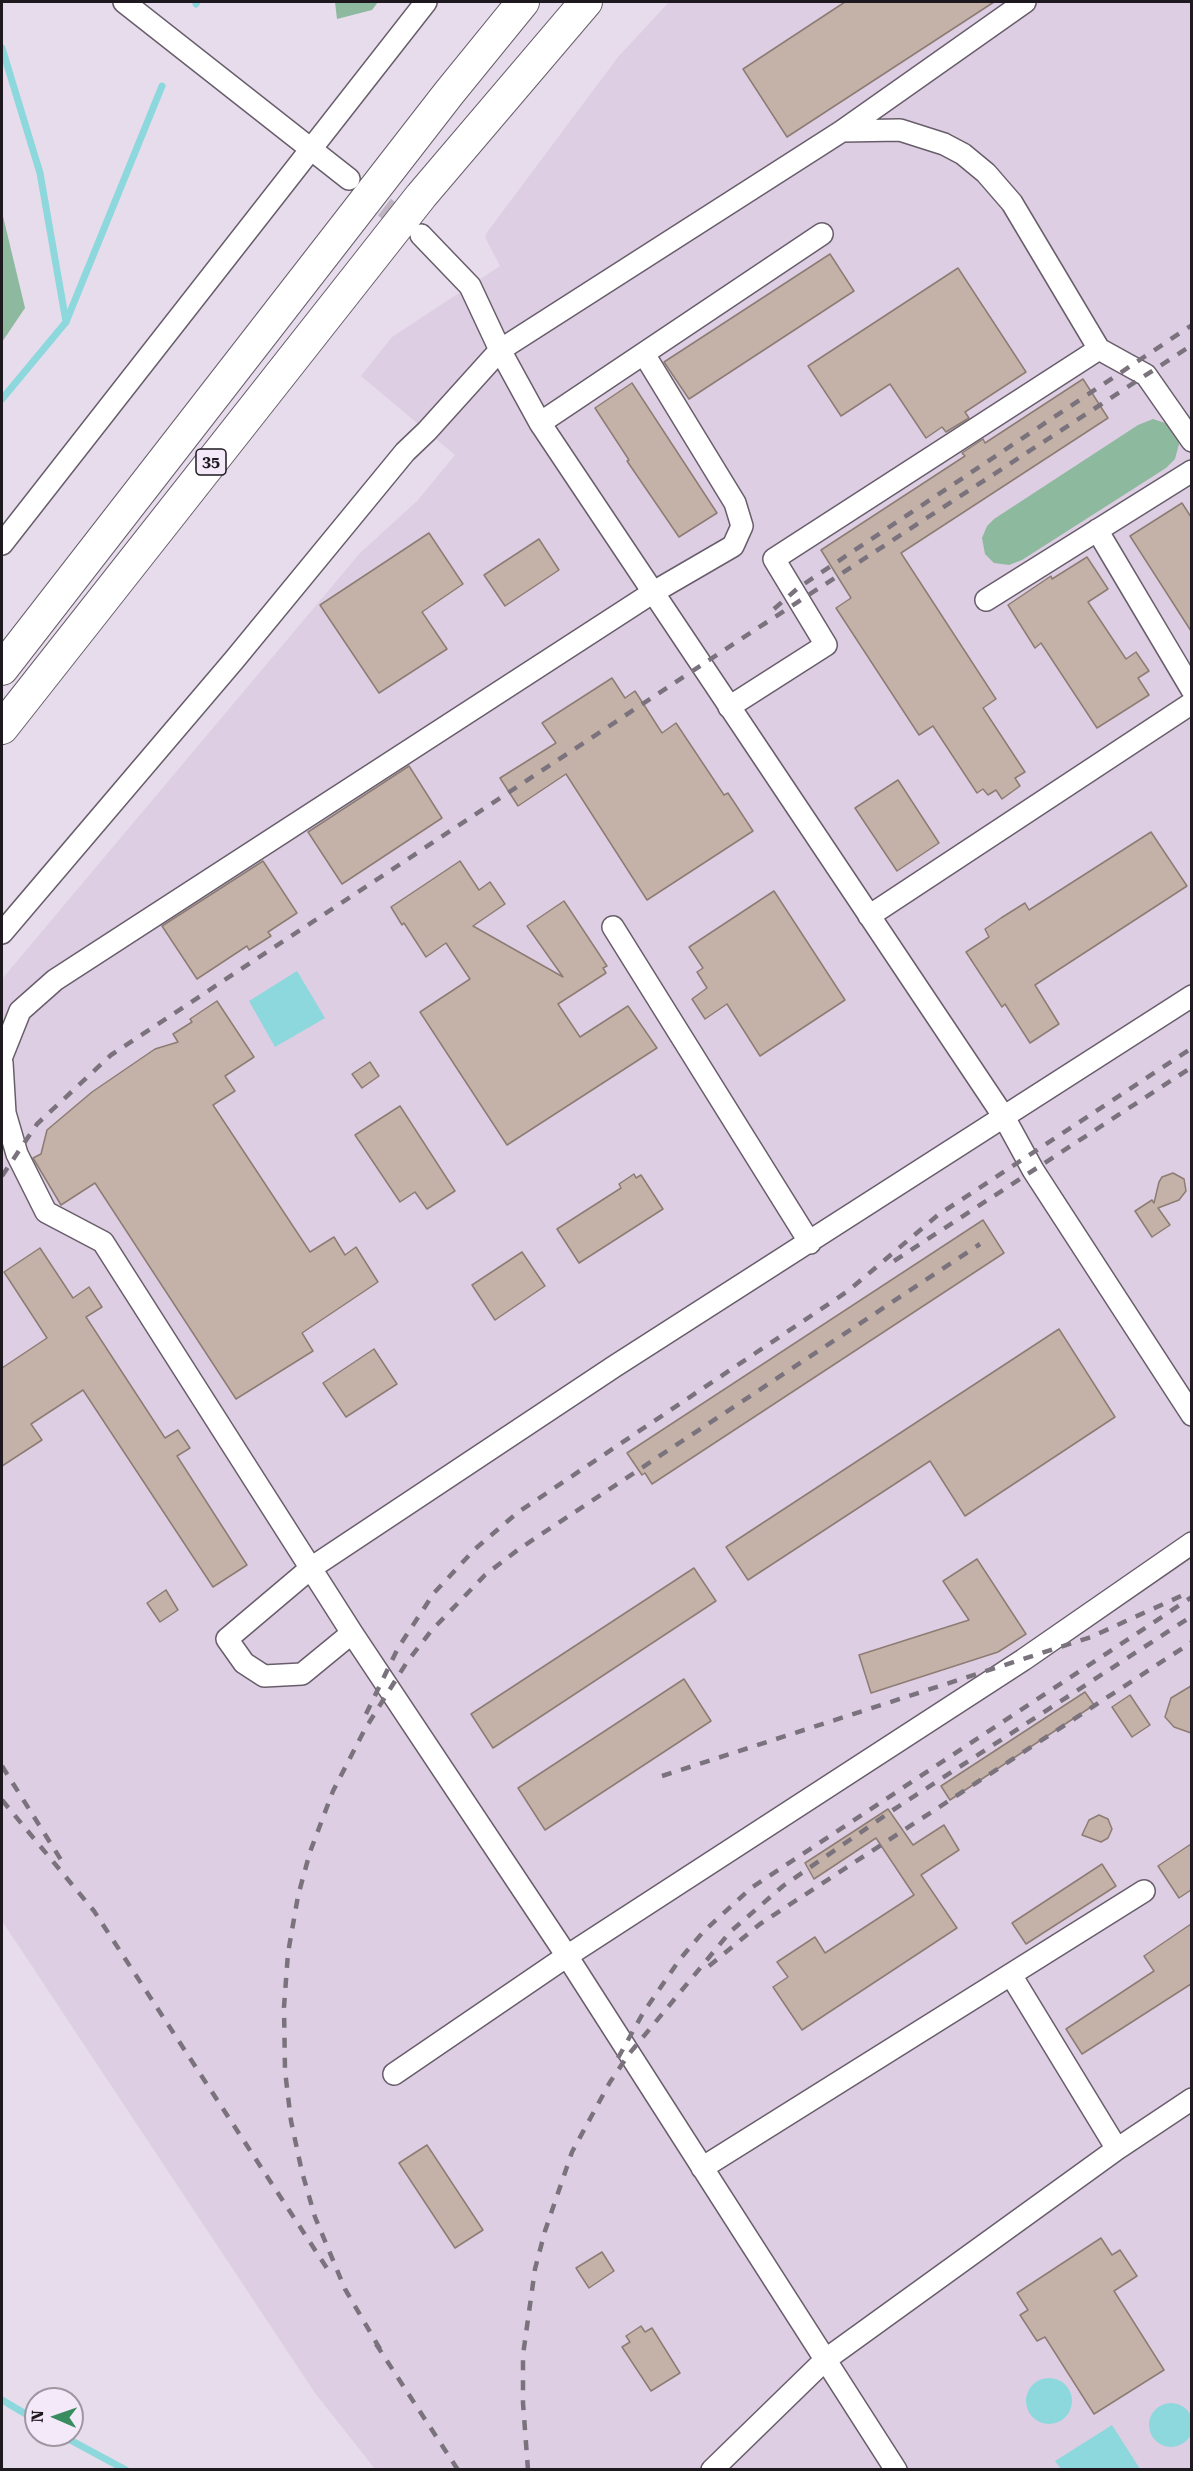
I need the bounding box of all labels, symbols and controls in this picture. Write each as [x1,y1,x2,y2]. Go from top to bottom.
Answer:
road number: 35 [196,449,226,475]
north arrow [24,2387,84,2447]
text: N [28,2410,47,2423]

